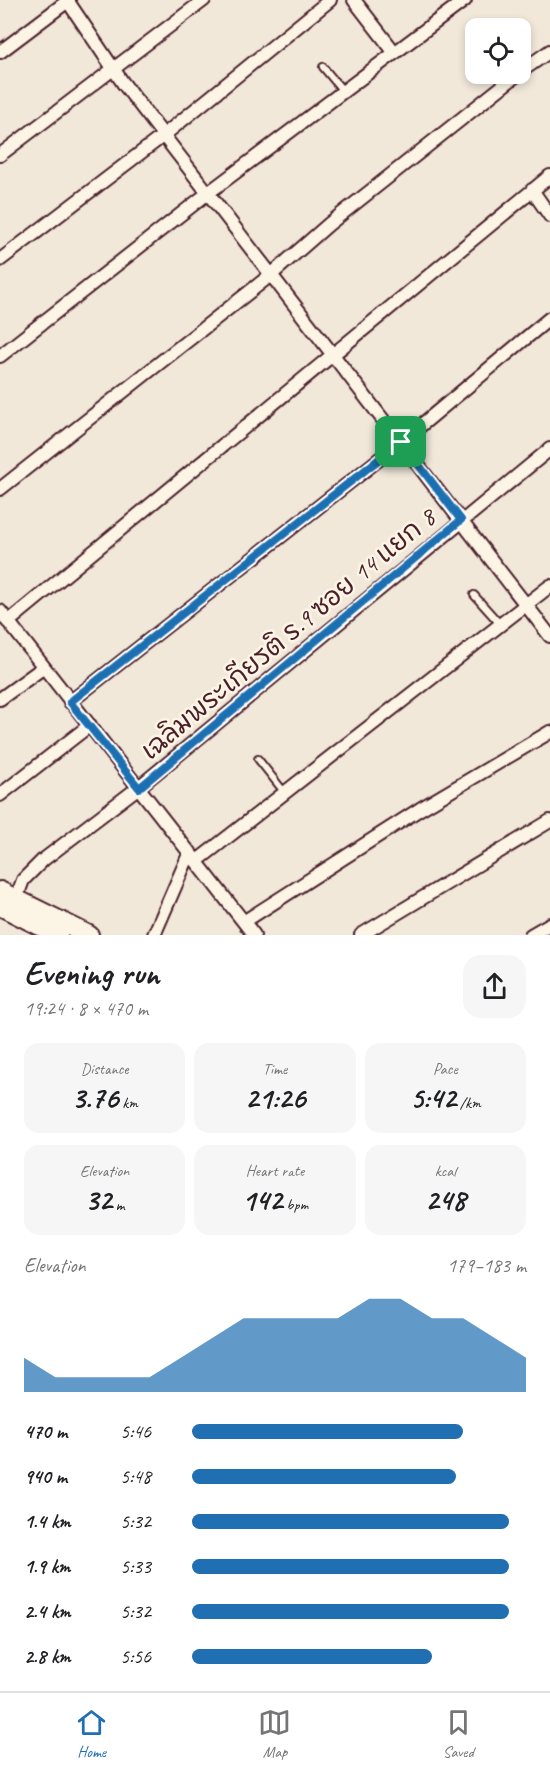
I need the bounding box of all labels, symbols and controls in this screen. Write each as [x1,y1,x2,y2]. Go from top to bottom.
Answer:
map controls [465,18,531,84]
button: locate [465,18,531,84]
pin [375,416,426,467]
icon: arrive [384,425,417,458]
street label: เฉลิมพระเกียรติ ร.9 ซอย 14 แยก 8 [134,500,444,767]
text: Evening run [24,952,159,994]
button: share [463,955,526,1018]
text: 19:24 · 8 × 470 m [24,996,148,1021]
text: Distance [81,1059,129,1079]
text: Time [263,1059,287,1079]
text: Pace [433,1059,458,1079]
text: 3.76 [71,1079,118,1117]
text: 21:26 [245,1079,305,1117]
text: 5:42 [410,1079,456,1117]
text: km [118,1093,138,1113]
text: /km [456,1093,481,1113]
text: Elevation [80,1161,129,1181]
text: Heart rate [246,1161,304,1181]
text: kcal [435,1161,456,1181]
text: 32 [85,1181,112,1219]
text: 142 [242,1181,282,1219]
text: 248 [425,1181,466,1219]
text: m [112,1195,125,1215]
text: bpm [282,1195,308,1215]
text: Elevation [24,1253,86,1278]
text: 179–183 m [447,1253,526,1278]
text: 470 m [24,1419,67,1444]
text: 5:46 [120,1419,151,1444]
text: 940 m [24,1464,67,1489]
text: 5:48 [120,1464,151,1489]
text: 1.4 km [24,1509,71,1534]
text: 5:32 [120,1509,151,1534]
text: 1.9 km [24,1554,70,1579]
text: 5:33 [120,1554,151,1579]
text: 2.4 km [24,1599,71,1624]
text: 5:32 [120,1599,151,1624]
text: 2.8 km [24,1644,71,1669]
text: 5:56 [120,1644,151,1669]
tab: Home [75,1706,108,1762]
tab: Map [258,1706,291,1762]
tab: Saved [442,1706,475,1762]

